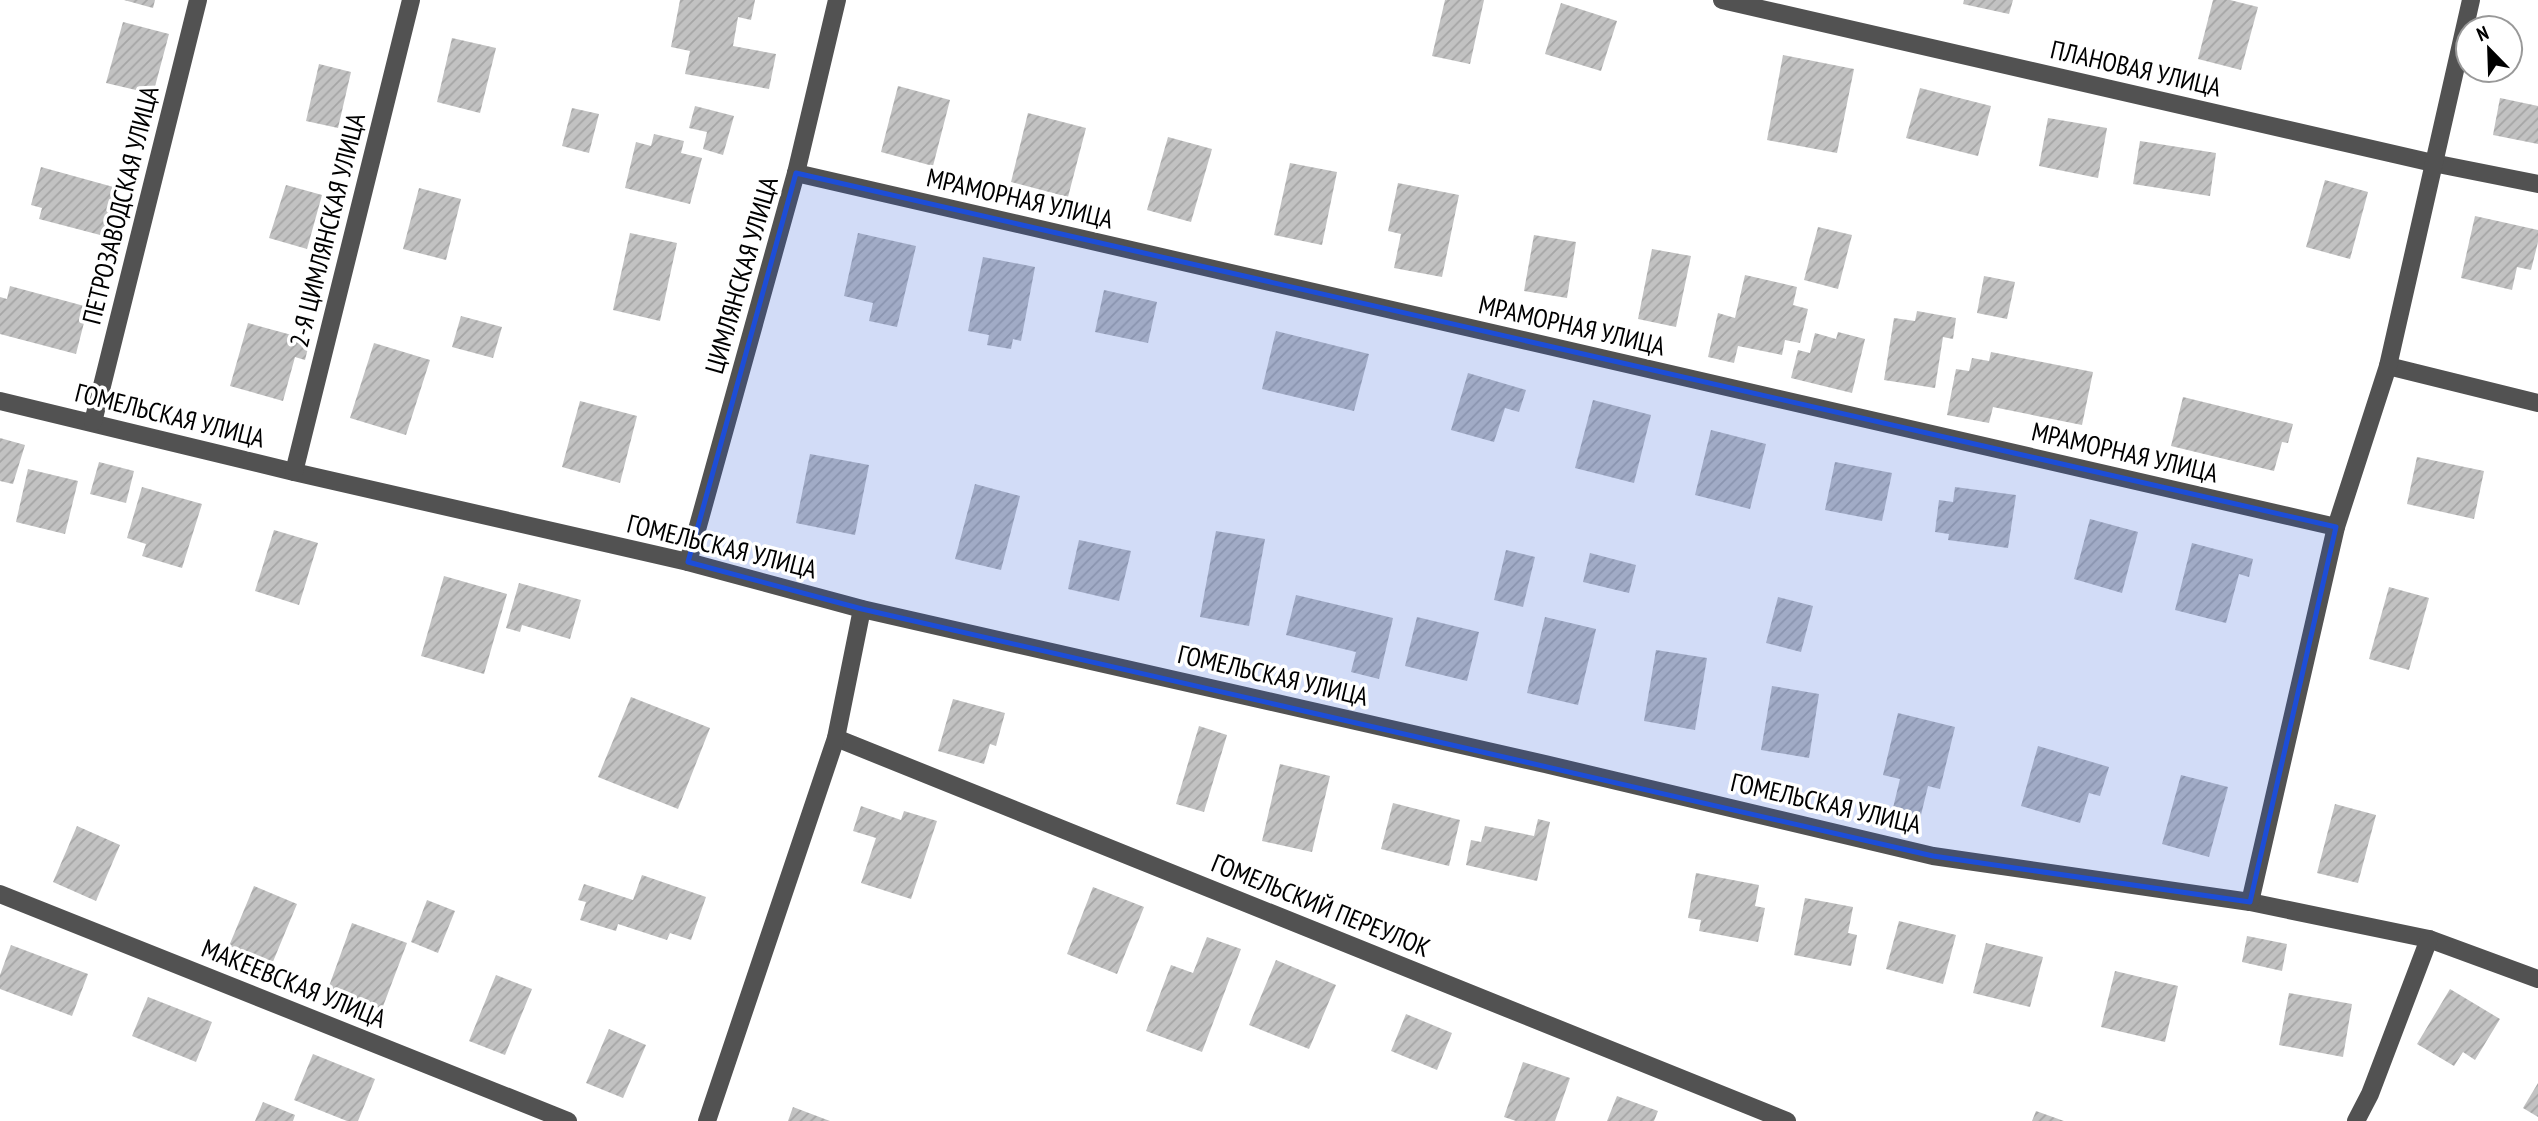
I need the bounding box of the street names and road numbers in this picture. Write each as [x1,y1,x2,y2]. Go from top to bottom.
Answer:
street label: ПЛАНОВАЯ УЛИЦА [2048,32,2225,104]
street label: ПЕТРОЗАВОДСКАЯ УЛИЦА [74,82,166,328]
street label: 2-Я ЦИМЛЯНСКАЯ УЛИЦА [282,109,372,350]
street label: МРАМОРНАЯ УЛИЦА [924,161,1117,236]
street label: ЦИМЛЯНСКАЯ УЛИЦА [697,172,785,377]
street label: МРАМОРНАЯ УЛИЦА [1476,288,1669,363]
street label: ГОМЕЛЬСКАЯ УЛИЦА [72,375,269,455]
street label: МРАМОРНАЯ УЛИЦА [2029,415,2222,490]
street label: ГОМЕЛЬСКАЯ УЛИЦА [624,506,821,586]
street label: ГОМЕЛЬСКАЯ УЛИЦА [1175,637,1372,713]
street label: ГОМЕЛЬСКАЯ УЛИЦА [1728,765,1925,841]
street label: ГОМЕЛЬСКИЙ ПЕРЕУЛОК [1207,846,1435,964]
street label: МАКЕЕВСКАЯ УЛИЦА [197,931,391,1035]

